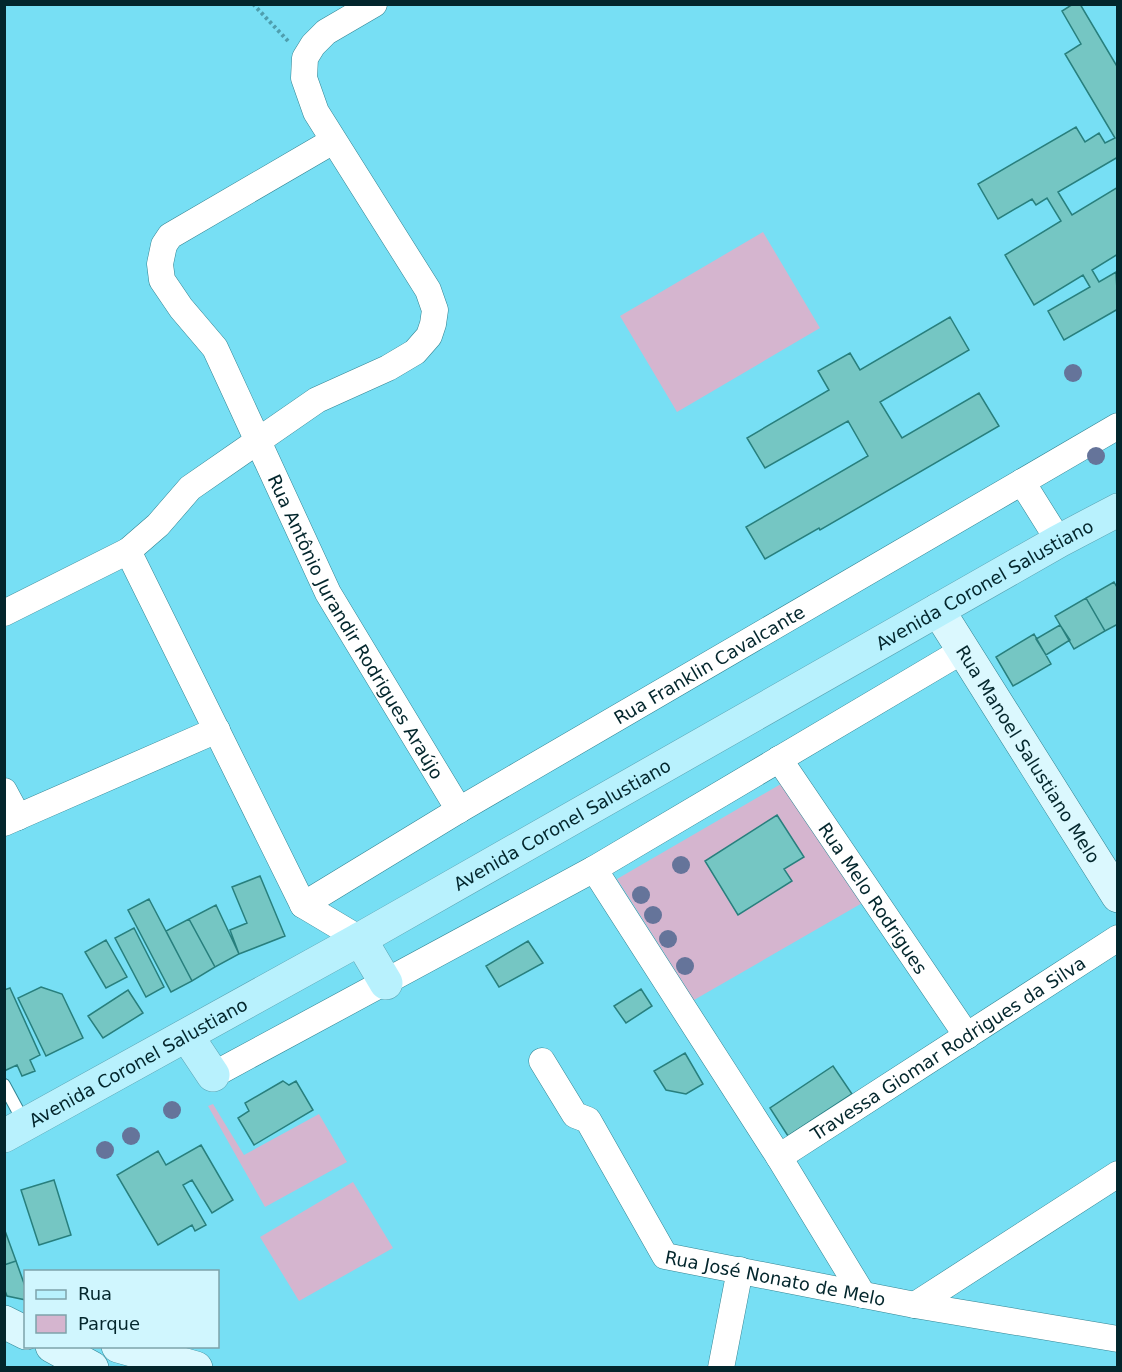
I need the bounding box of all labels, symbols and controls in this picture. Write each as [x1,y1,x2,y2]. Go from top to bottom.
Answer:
street label: Rua Antônio Jurandir Rodrigues Araújo [264,471,448,783]
street label: Avenida Coronel Salustiano [872,515,1097,654]
street label: Rua Franklin Cavalcante [610,601,808,728]
street label: Rua Manoel Salustiano Melo [952,641,1105,867]
street label: Avenida Coronel Salustiano [449,754,674,894]
street label: Rua Melo Rodrigues [815,818,932,978]
street label: Travessa Giomar Rodrigues da Silva [806,952,1089,1145]
street label: Avenida Coronel Salustiano [25,993,251,1131]
street label: Rua José Nonato de Melo [663,1246,887,1309]
legend [24,1270,219,1348]
text: Rua [78,1283,112,1304]
text: Parque [78,1313,140,1334]

